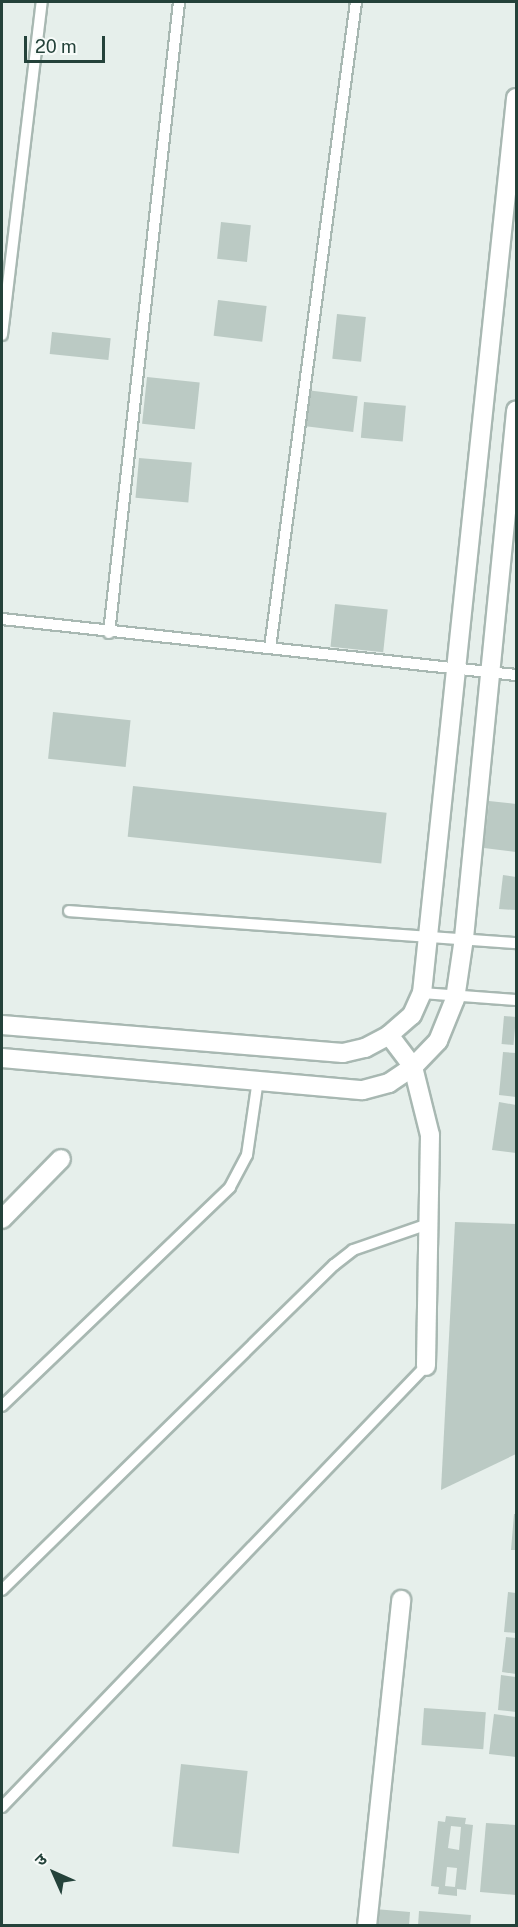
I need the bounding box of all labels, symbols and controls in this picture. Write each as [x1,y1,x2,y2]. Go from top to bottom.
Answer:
scale bar [27,24,108,62]
text: 20 m [35,36,77,57]
north arrow [24,1843,84,1903]
text: उ [31,1850,51,1870]

